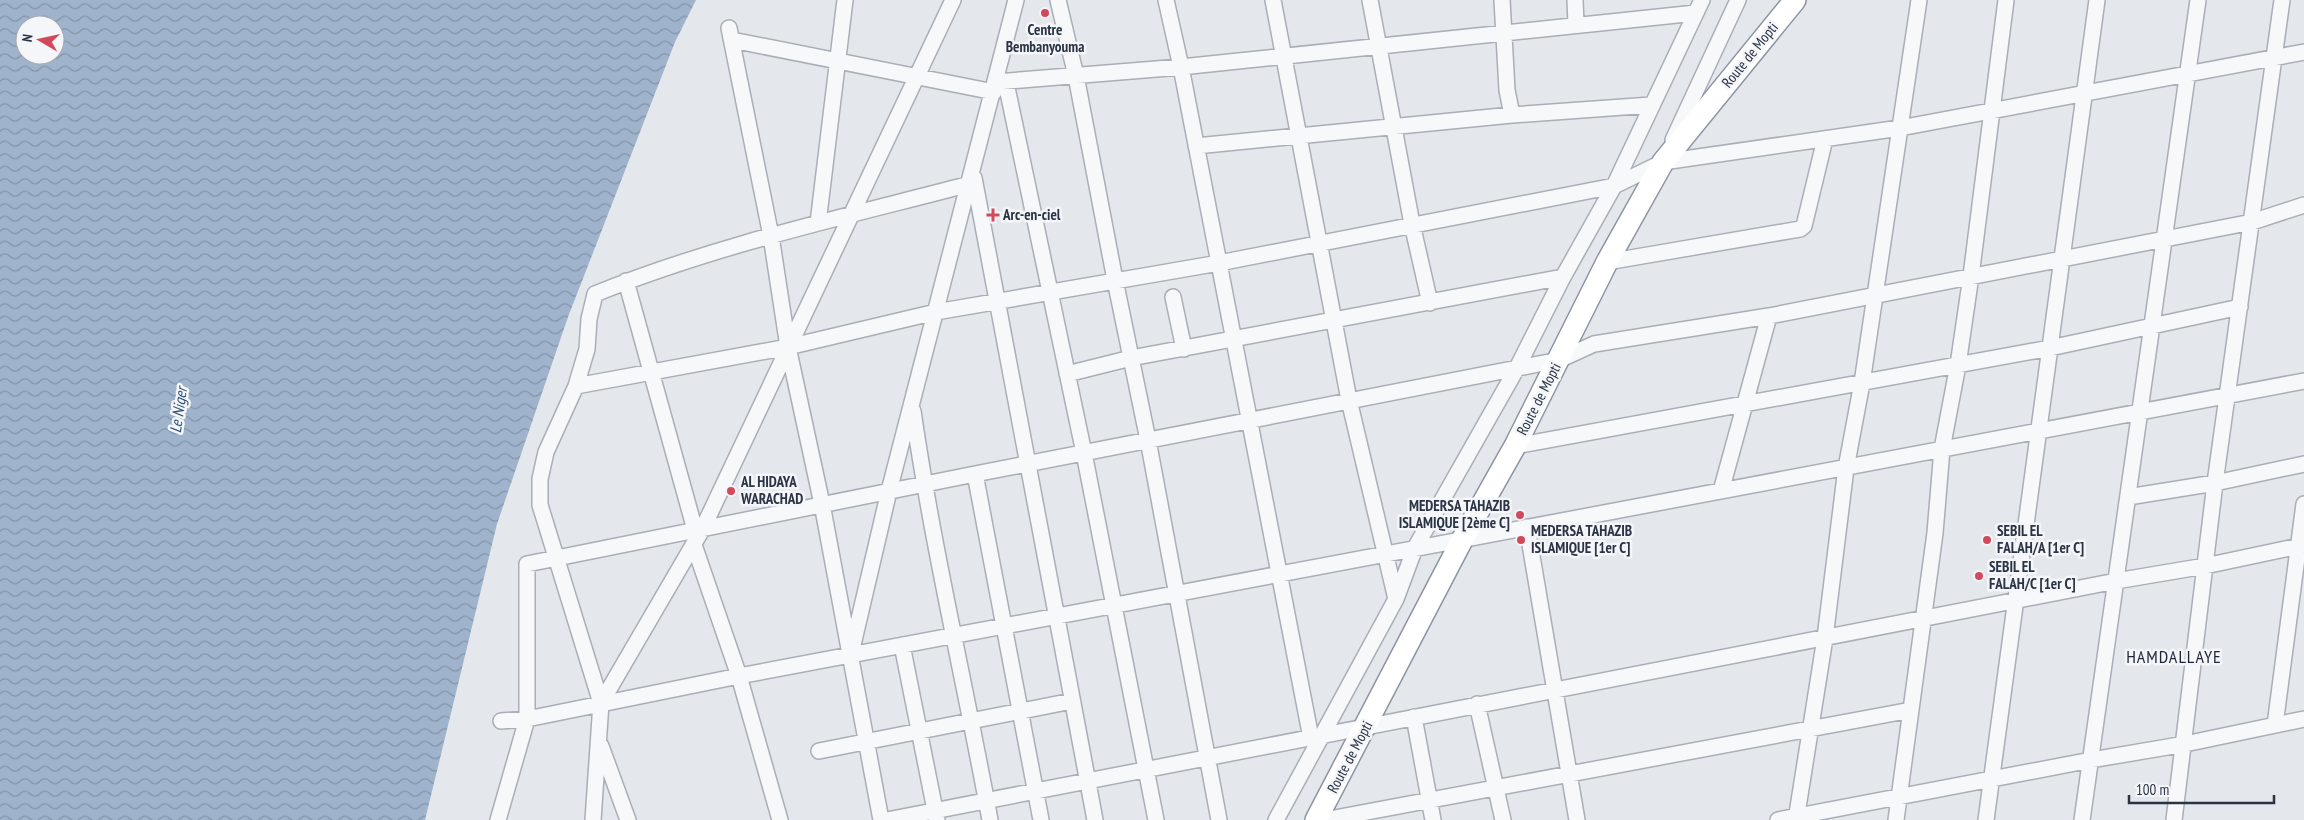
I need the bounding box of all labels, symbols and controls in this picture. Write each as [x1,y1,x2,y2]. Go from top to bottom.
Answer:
marker: Centre Bembanyouma [1039,7,1051,19]
north arrow [15,15,65,65]
street label: Route de Mopti [1717,18,1782,91]
place label: Centre Bembanyouma [1006,20,1084,56]
text: N [18,33,37,43]
place label: Arc-en-ciel [1002,205,1061,224]
marker: Arc-en-ciel [987,209,999,221]
street label: Route de Mopti [1512,359,1565,438]
water label: Le Niger [165,383,191,434]
place label: AL HIDAYA WARACHAD [740,472,803,508]
marker: AL HIDAYA WARACHAD [725,485,737,497]
place label: MEDERSA TAHAZIB ISLAMIQUE [2ème C] [1399,496,1510,532]
marker: MEDERSA TAHAZIB ISLAMIQUE [2ème C] [1514,509,1526,521]
place label: MEDERSA TAHAZIB ISLAMIQUE [1er C] [1531,521,1632,557]
place label: SEBIL EL FALAH/A [1er C] [1997,521,2084,557]
marker: MEDERSA TAHAZIB ISLAMIQUE [1er C] [1515,534,1527,546]
marker: SEBIL EL FALAH/A [1er C] [1981,534,1993,546]
place label: SEBIL EL FALAH/C [1er C] [1989,557,2076,593]
marker: SEBIL EL FALAH/C [1er C] [1973,570,1985,582]
district label: HAMDALLAYE [2126,645,2222,668]
street label: Route de Mopti [1323,718,1376,796]
scale bar [2129,772,2274,804]
text: 100 m [2136,780,2169,799]

